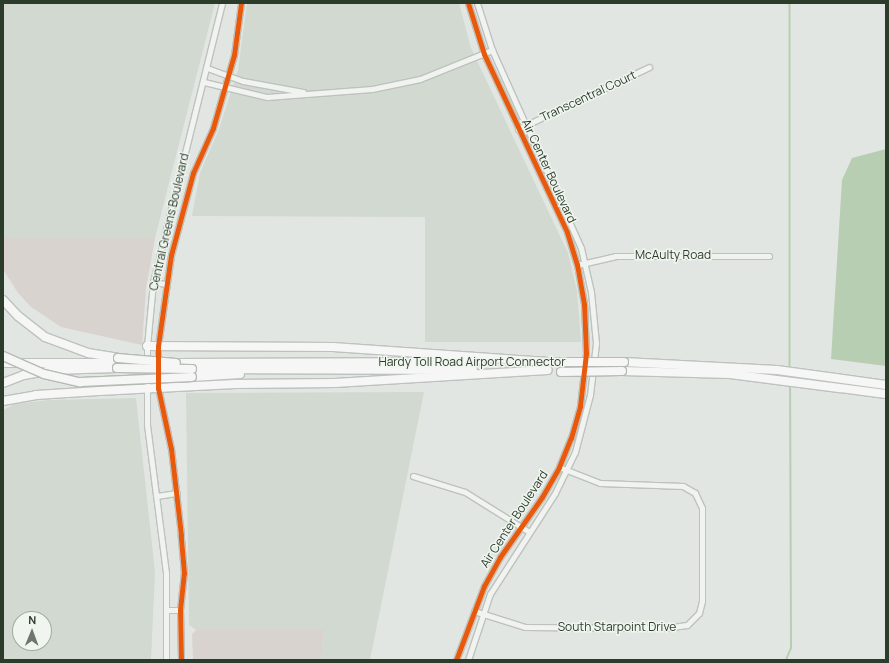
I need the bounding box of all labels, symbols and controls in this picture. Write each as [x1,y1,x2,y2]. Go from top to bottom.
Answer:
street label: Transcentral Court [538,68,638,124]
street label: Air Center Boulevard [519,117,579,225]
street label: Central Greens Boulevard [146,152,192,292]
street label: McAulty Road [635,248,711,262]
street label: Hardy Toll Road Airport Connector [378,355,566,369]
street label: Air Center Boulevard [477,468,551,570]
north arrow [12,611,52,651]
text: N [28,612,36,627]
street label: South Starpoint Drive [558,620,676,634]

